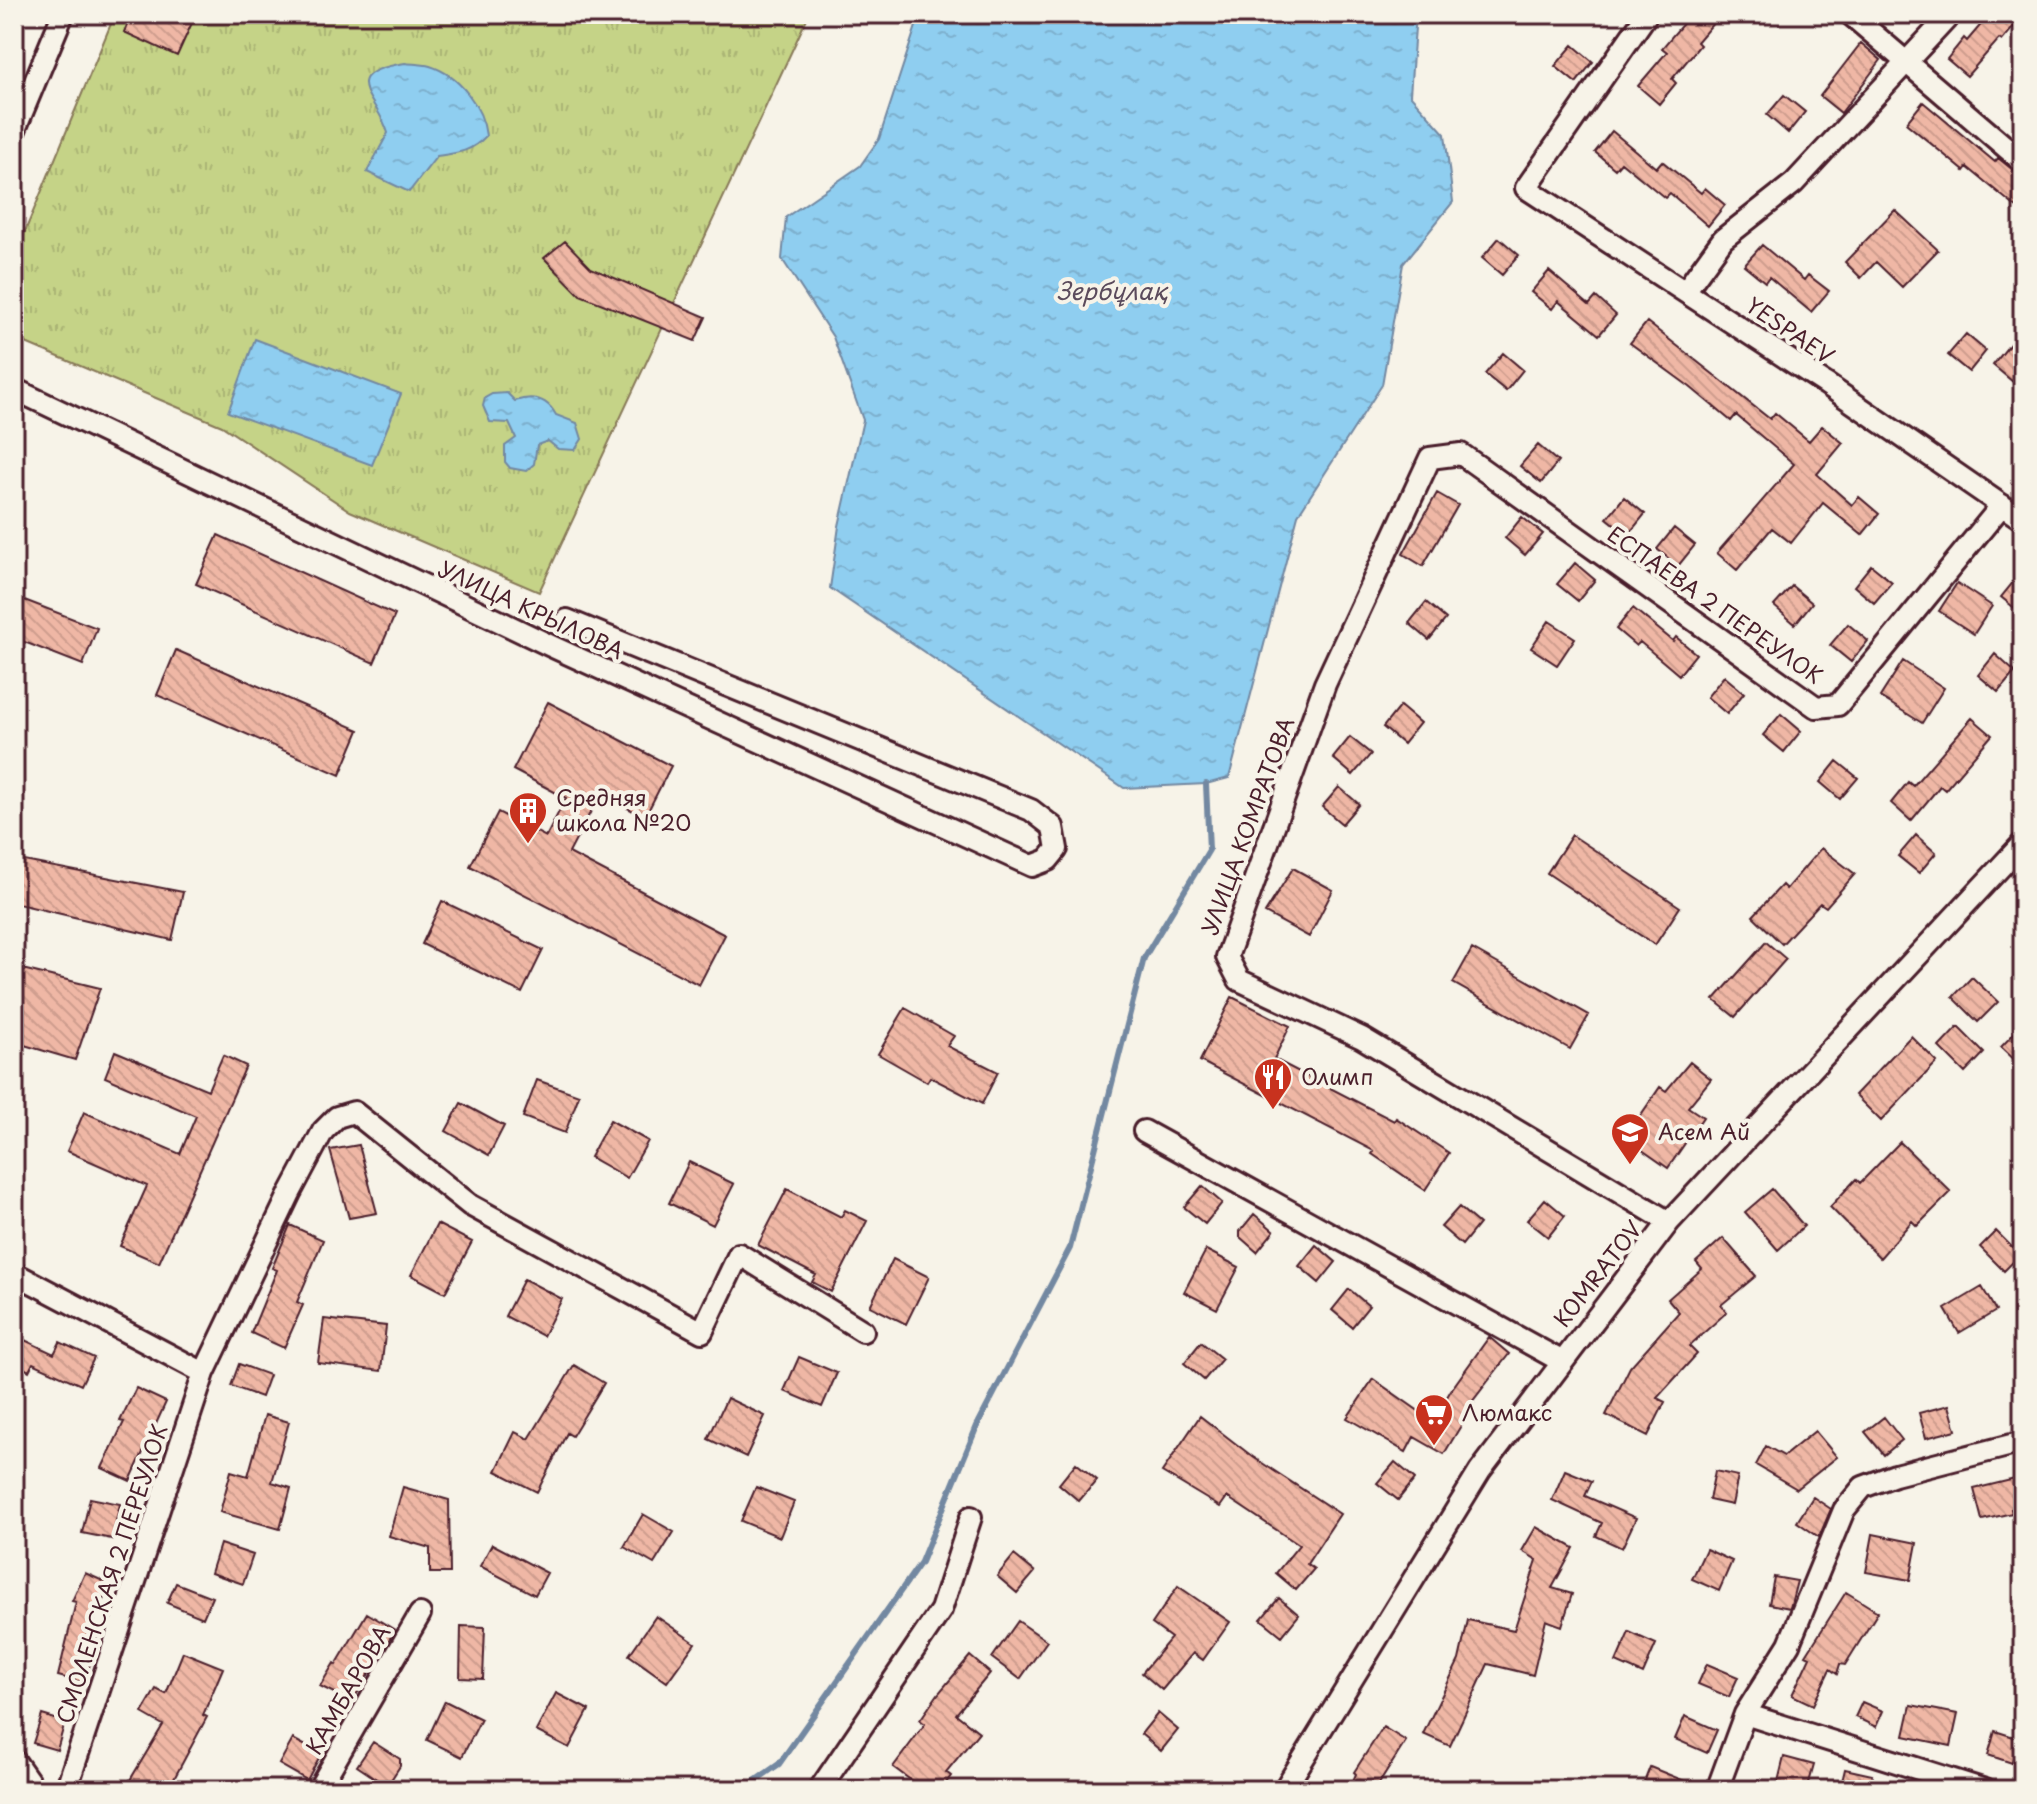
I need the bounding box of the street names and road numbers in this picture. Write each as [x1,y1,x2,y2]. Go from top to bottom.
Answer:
street label: YESPAEV [1740,288,1842,371]
street label: ЕСПАЕВА 2 ПЕРЕУЛОК [1602,517,1830,691]
street label: УЛИЦА КРЫЛОВА [434,551,630,666]
street label: УЛИЦА КОМРАТОВА [1192,712,1301,939]
street label: KOMRATOV [1545,1213,1649,1333]
street label: СМОЛЕНСКАЯ 2 ПЕРЕУЛОК [47,1420,175,1728]
street label: КАМБАРОВА [296,1618,397,1760]

